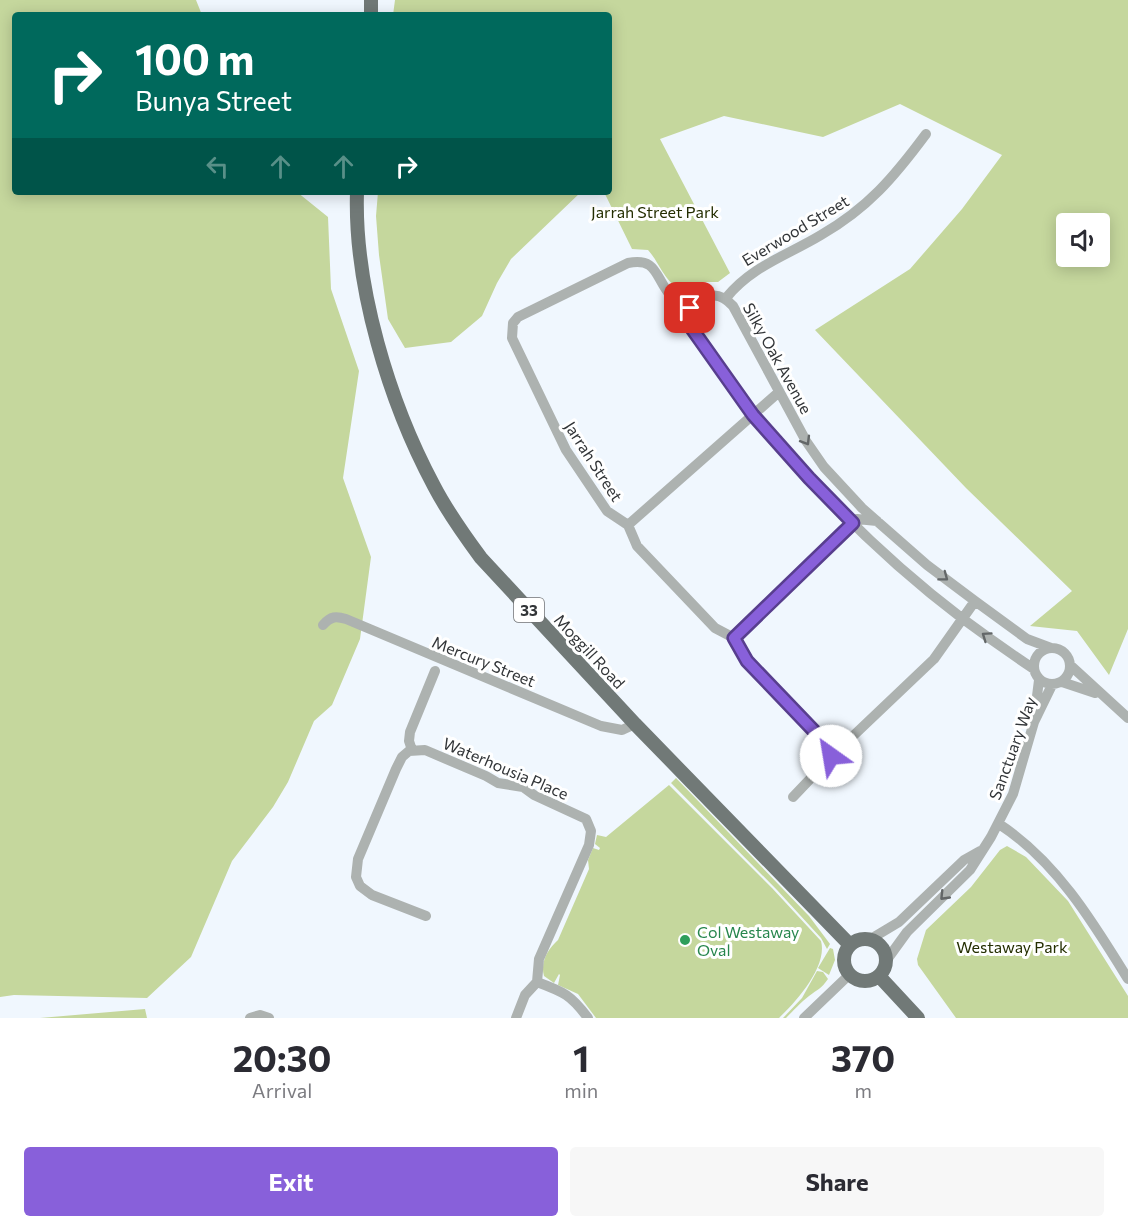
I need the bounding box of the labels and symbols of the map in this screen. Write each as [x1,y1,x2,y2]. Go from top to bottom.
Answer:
street label: Everwood Street [738,190,852,269]
park label: Jarrah Street Park [591,202,719,221]
pin [664,282,715,333]
street label: Silky Oak Avenue [740,299,816,417]
street label: Jarrah Street [561,417,627,505]
one-way arrow [799,434,810,445]
one-way arrow [937,570,948,581]
road number: 33 [514,598,544,622]
street label: Moggill Road [551,610,629,692]
street label: Mercury Street [430,632,539,691]
one-way arrow [982,632,993,643]
street label: Sanctuary Way [985,694,1039,802]
position arrow [799,724,863,788]
street label: Waterhousia Place [440,733,572,803]
one-way arrow [940,889,951,900]
place label: Col Westaway Oval [697,922,799,959]
marker: Col Westaway Oval [678,933,692,947]
park label: Westaway Park [956,937,1068,956]

